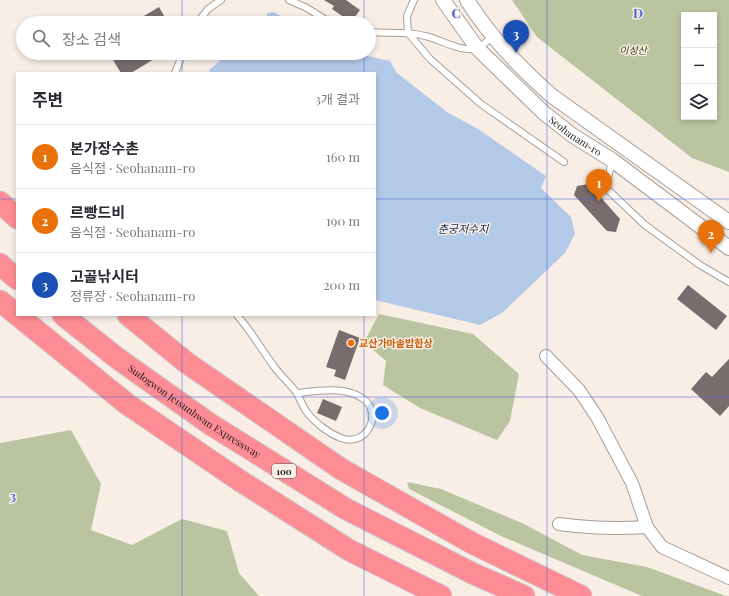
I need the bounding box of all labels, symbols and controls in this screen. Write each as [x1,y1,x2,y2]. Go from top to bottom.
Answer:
text: C [451,4,461,21]
text: D [633,4,643,21]
map controls [681,12,717,120]
button: + [681,12,717,48]
search box [16,16,376,60]
pin: 3 [503,20,529,53]
icon: search [30,27,52,49]
text: 장소 검색 [62,29,121,49]
park label: 이성산 [619,43,649,57]
button: − [681,48,717,84]
button: layers [681,84,717,120]
text: 주변 [32,88,63,110]
text: 3개 결과 [315,90,360,107]
street label: Seohanam-ro [546,113,605,159]
text: 본가장수촌 [70,138,139,158]
text: 1 [43,148,47,165]
text: 160 m [326,148,360,165]
text: 음식점 · Seohanam-ro [70,159,195,176]
pin: 1 [586,169,612,202]
text: 르빵드비 [70,202,125,222]
text: 2 [42,212,48,229]
text: 190 m [326,212,360,229]
pin: 2 [698,220,724,253]
water label: 춘궁저수지 [438,221,489,236]
text: 음식점 · Seohanam-ro [70,223,195,240]
text: 고골낚시터 [70,266,139,286]
text: 3 [42,276,48,293]
text: 200 m [323,276,360,293]
text: 정류장 · Seohanam-ro [70,287,195,304]
place label: 교산가마솥밥한상 [359,336,433,350]
marker: 교산가마솥밥한상 [346,338,356,348]
street label: Sudogwon Je1sunhwan Expressway [125,361,263,461]
your location [372,403,392,423]
road number: 100 [272,464,296,478]
text: 3 [10,487,16,504]

